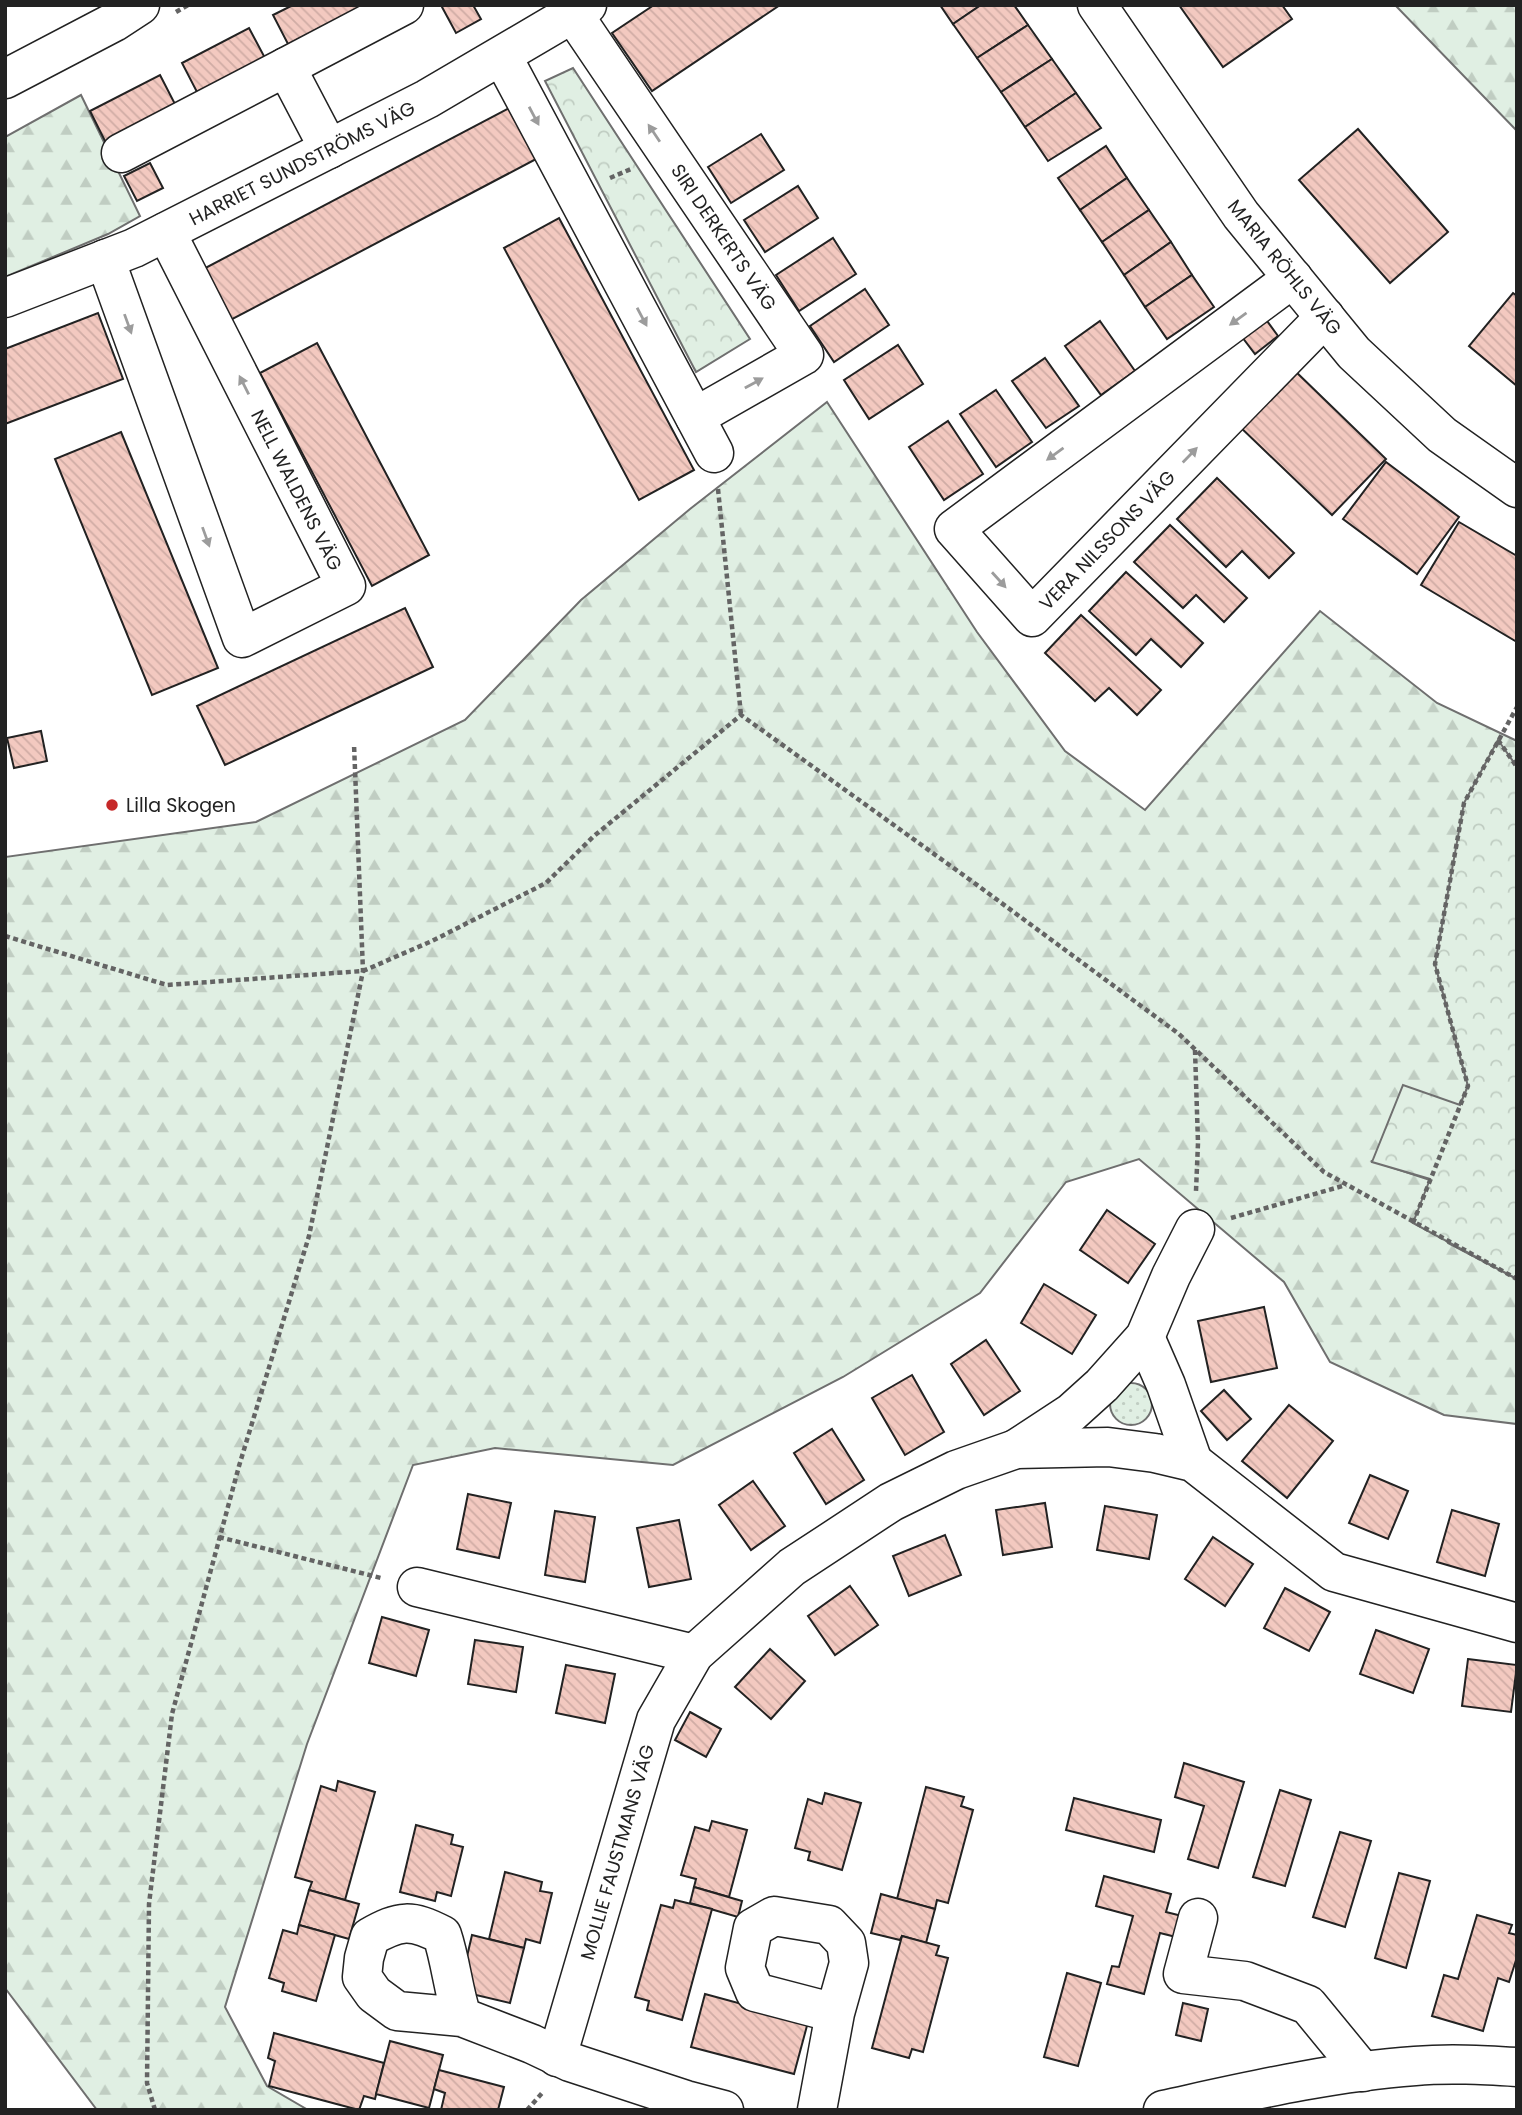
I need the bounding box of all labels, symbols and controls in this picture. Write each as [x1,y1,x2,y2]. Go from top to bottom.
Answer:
street label: HARRIET SUNDSTRÖMS VÄG [184,95,420,232]
one-way arrow [528,106,540,126]
one-way arrow [647,124,661,142]
street label: SIRI DERKERTS VÄG [664,159,783,316]
street label: MARIA RÖHLS VÄG [1221,194,1348,341]
one-way arrow [636,307,647,327]
one-way arrow [1229,312,1247,326]
one-way arrow [123,313,134,334]
one-way arrow [238,375,249,395]
one-way arrow [745,377,764,389]
street label: NELL WALDENS VÄG [244,405,349,575]
one-way arrow [1046,447,1064,461]
one-way arrow [1182,447,1198,464]
street label: VERA NILSSONS VÄG [1033,464,1182,616]
one-way arrow [201,527,212,548]
one-way arrow [991,571,1007,589]
place label: Lilla Skogen [126,792,236,819]
marker: Lilla Skogen [104,797,120,813]
street label: MOLLIE FAUSTMANS VÄG [574,1741,661,1963]

